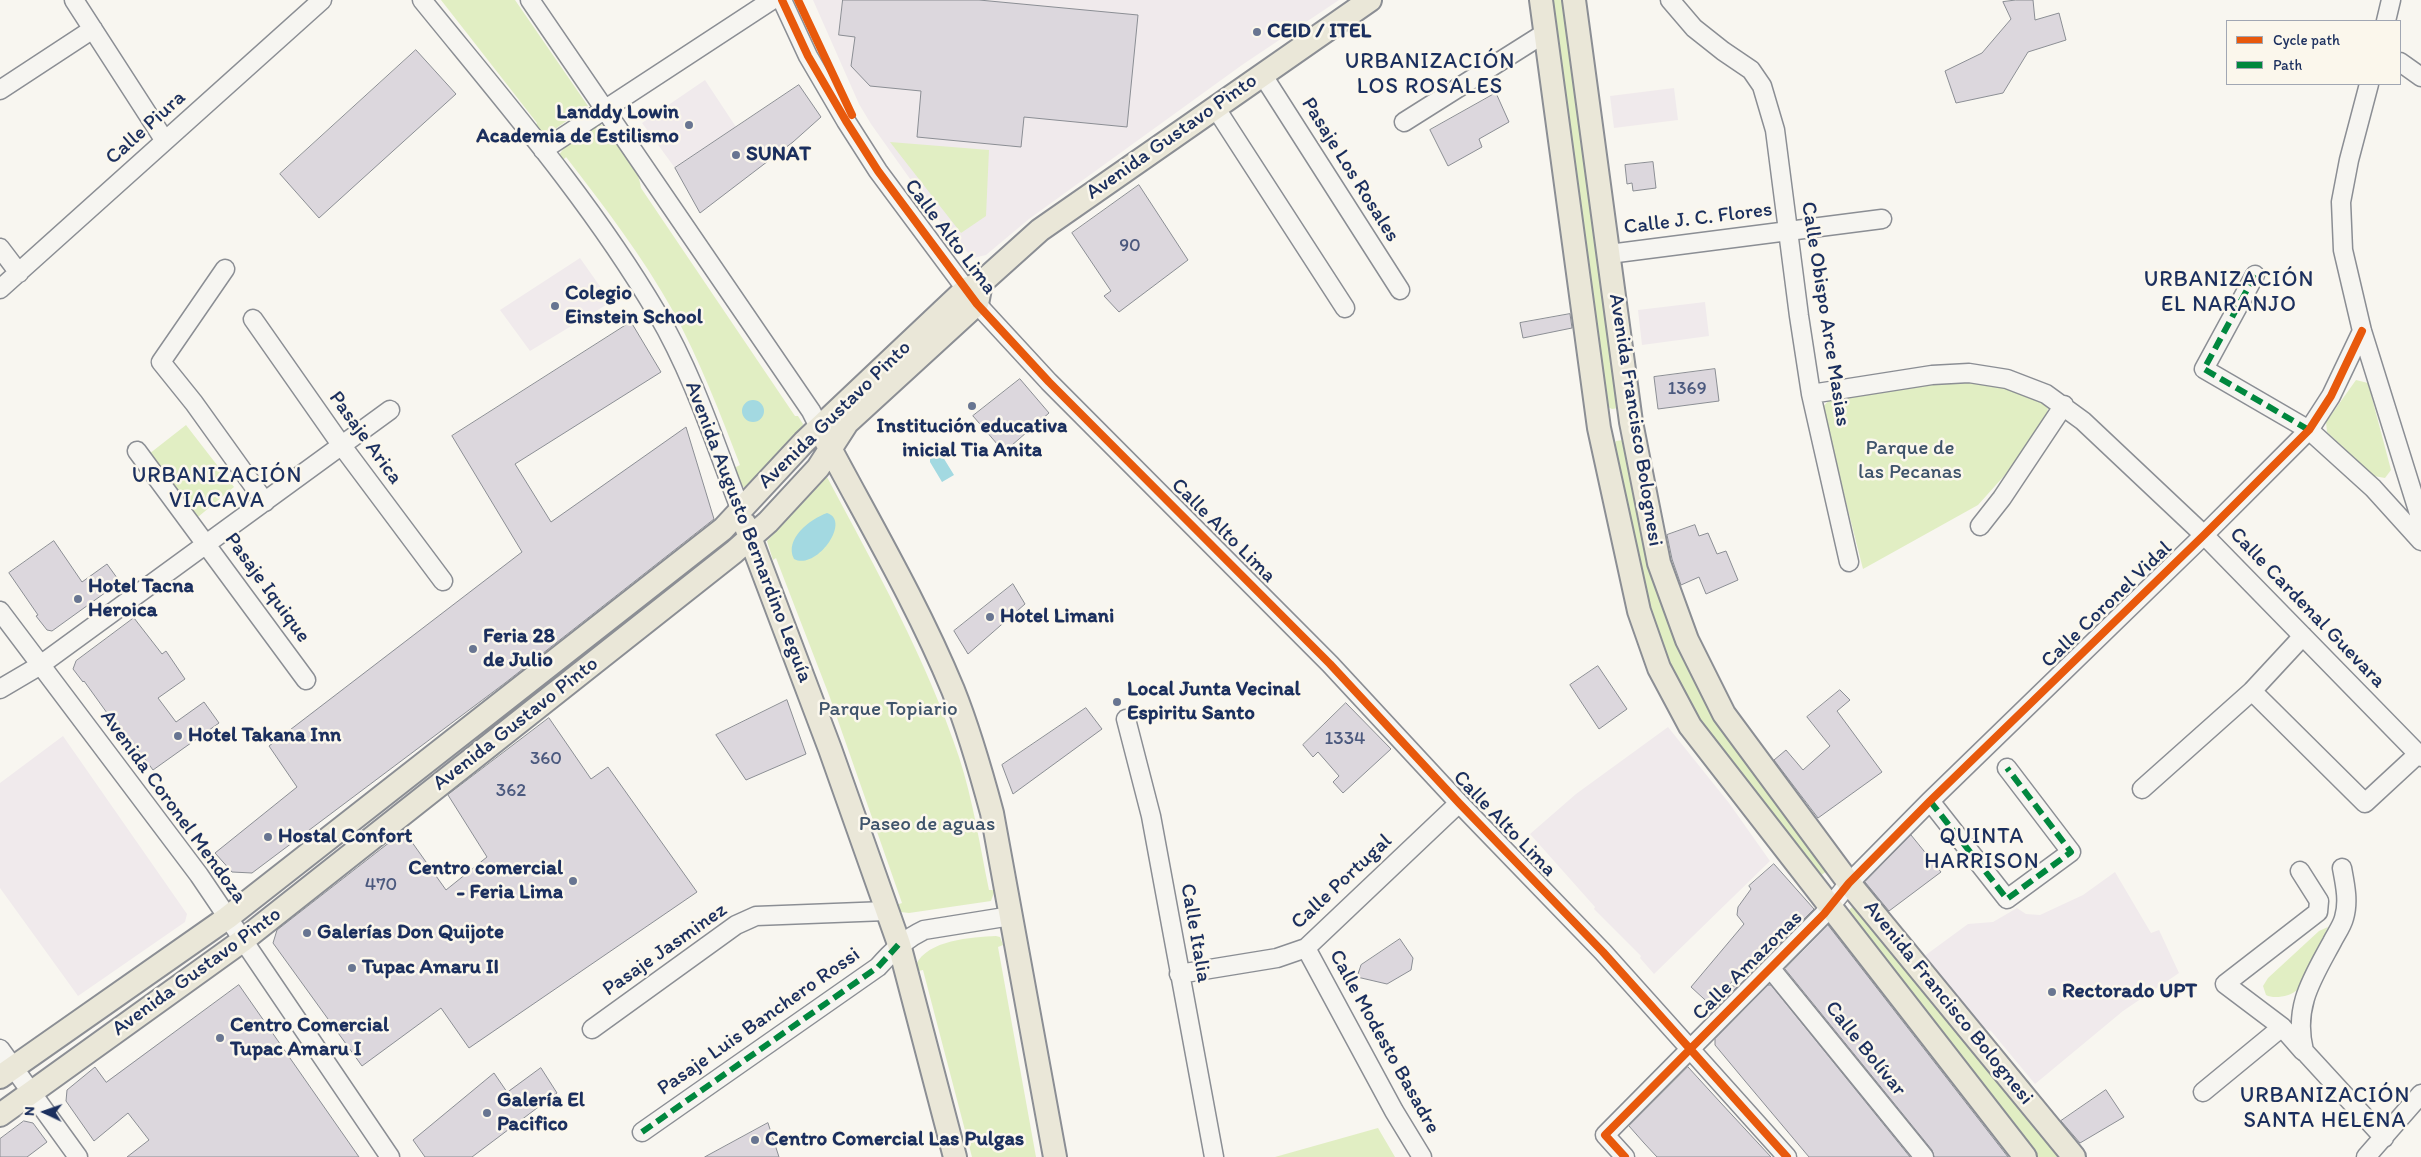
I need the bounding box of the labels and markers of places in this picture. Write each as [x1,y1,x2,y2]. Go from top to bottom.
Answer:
place label: CEID / ITEL [1267,19,1371,45]
marker: CEID / ITEL [1251,26,1263,38]
place label: Landdy Lowin Academia de Estilismo [476,100,679,150]
marker: Landdy Lowin Academia de Estilismo [683,119,695,131]
place label: SUNAT [746,142,811,168]
marker: SUNAT [730,149,742,161]
place label: Colegio Einstein School [565,281,703,331]
marker: Colegio Einstein School [549,300,561,312]
marker: Institución educativa inicial Tia Anita [966,400,978,412]
place label: Institución educativa inicial Tia Anita [877,414,1067,464]
place label: Hotel Tacna Heroica [88,574,194,624]
marker: Hotel Tacna Heroica [72,593,84,605]
place label: Hotel Limani [1000,604,1114,630]
marker: Hotel Limani [984,611,996,623]
place label: Feria 28 de Julio [483,624,555,674]
marker: Feria 28 de Julio [467,643,479,655]
place label: Local Junta Vecinal Espiritu Santo [1127,677,1300,727]
marker: Local Junta Vecinal Espiritu Santo [1111,696,1123,708]
place label: Hotel Takana Inn [188,723,341,749]
marker: Hotel Takana Inn [172,730,184,742]
place label: Hostal Confort [278,824,412,850]
marker: Hostal Confort [262,831,274,843]
place label: Centro comercial - Feria Lima [408,856,563,906]
marker: Centro comercial - Feria Lima [567,875,579,887]
place label: Galerías Don Quijote [317,920,504,946]
marker: Galerías Don Quijote [301,927,313,939]
place label: Tupac Amaru II [362,955,499,981]
marker: Tupac Amaru II [346,962,358,974]
place label: Rectorado UPT [2062,979,2197,1005]
marker: Rectorado UPT [2046,986,2058,998]
place label: Centro Comercial Tupac Amaru I [230,1013,389,1063]
marker: Centro Comercial Tupac Amaru I [214,1032,226,1044]
place label: Galería El Pacifico [497,1088,585,1138]
marker: Galería El Pacifico [481,1107,493,1119]
place label: Centro Comercial Las Pulgas [765,1127,1024,1153]
marker: Centro Comercial Las Pulgas [749,1134,761,1146]

